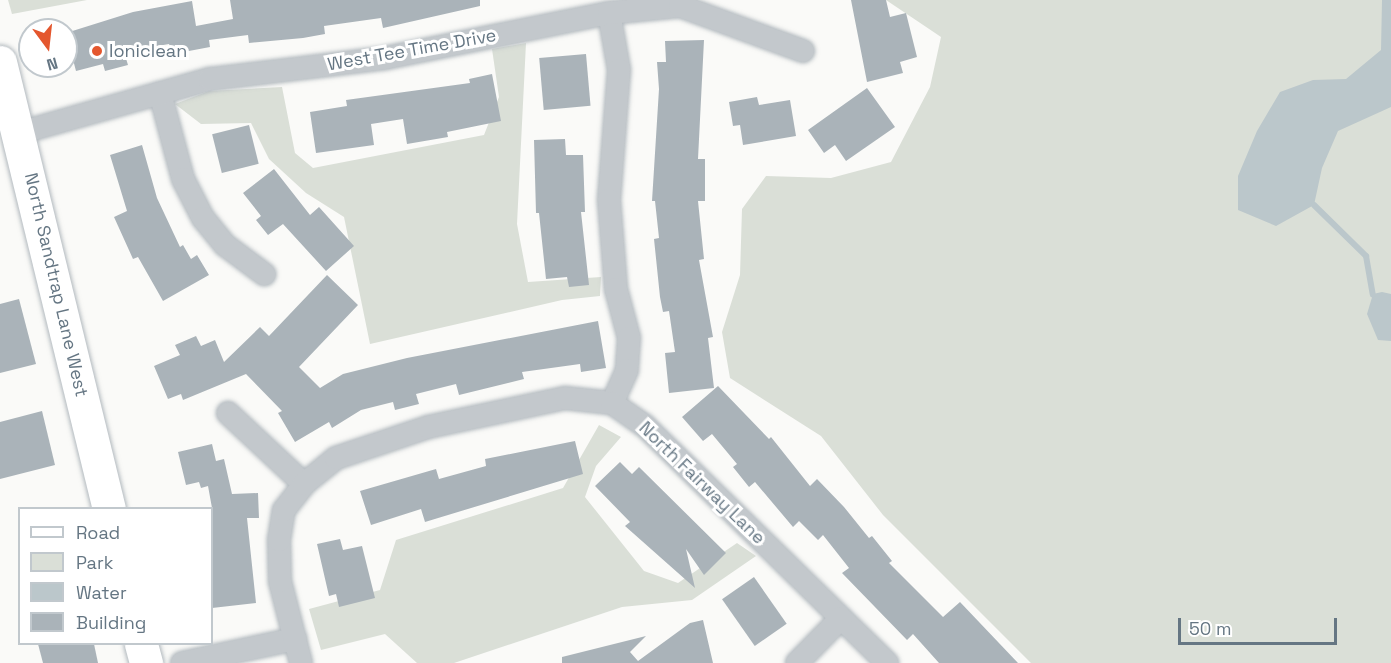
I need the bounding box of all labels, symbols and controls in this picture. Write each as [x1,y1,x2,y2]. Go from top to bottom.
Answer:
north arrow [18,18,78,78]
street label: West Tee Time Drive [326,24,498,76]
place label: Ioniclean [109,40,187,62]
marker: Ioniclean [90,44,104,58]
text: N [44,52,60,75]
street label: North Sandtrap Lane West [20,171,92,399]
street label: North Fairway Lane [634,417,770,549]
legend [18,507,213,645]
text: Road [76,521,120,544]
text: Park [76,551,113,574]
text: Water [76,581,127,604]
scale bar [1181,606,1340,644]
text: Building [76,611,146,634]
text: 50 m [1189,617,1231,640]

